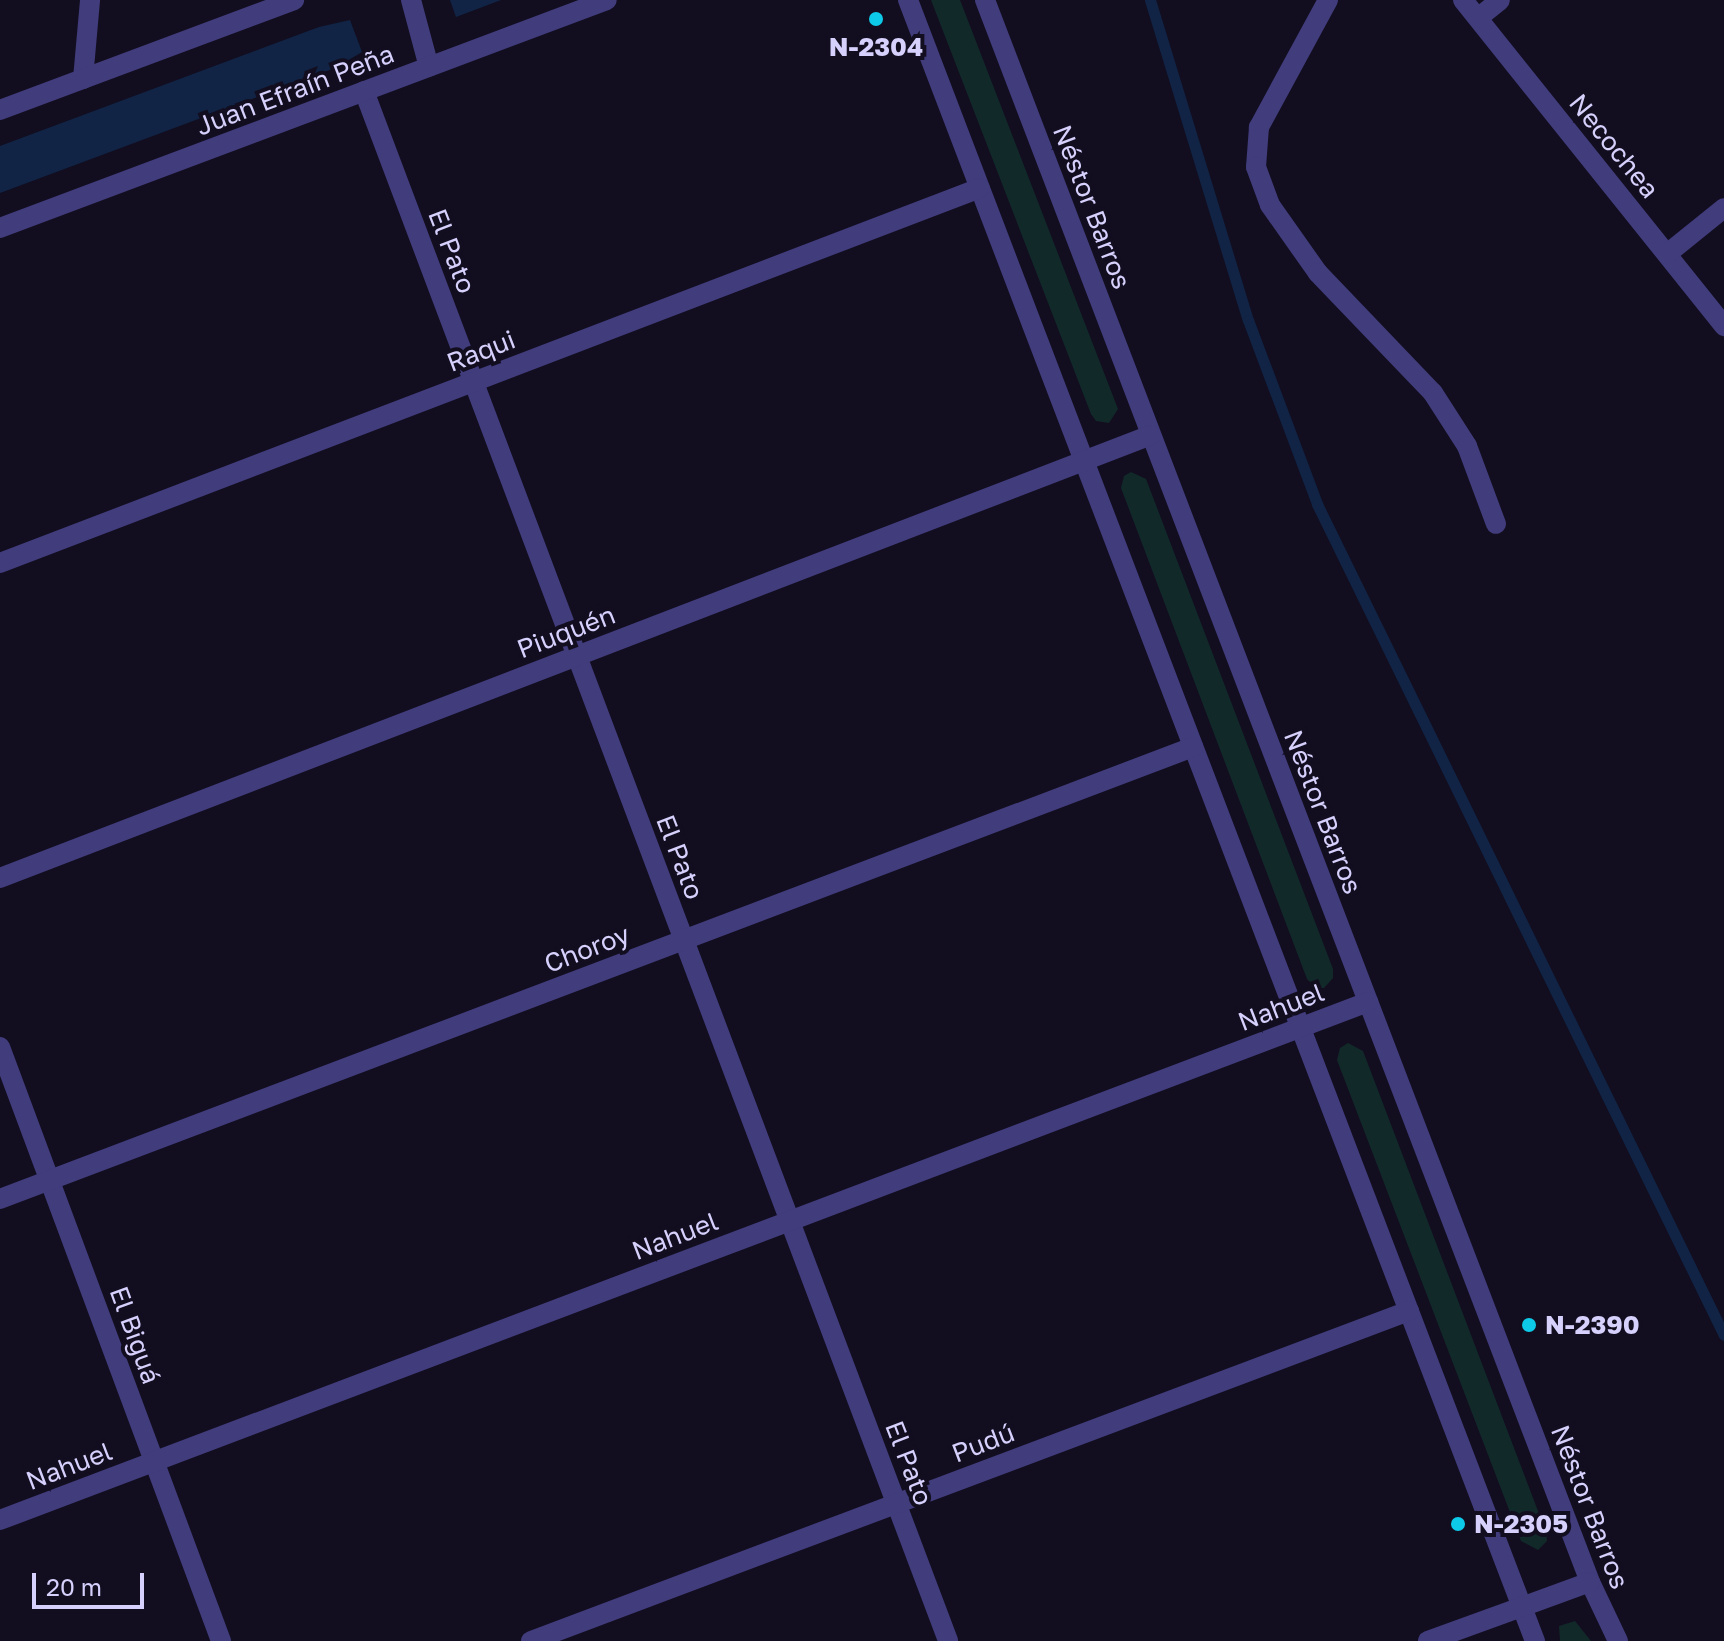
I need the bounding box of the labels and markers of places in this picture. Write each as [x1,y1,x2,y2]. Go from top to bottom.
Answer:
marker: N-2304 [867,10,885,28]
place label: N-2304 [829,31,923,63]
place label: N-2390 [1545,1309,1640,1341]
marker: N-2390 [1520,1316,1538,1334]
place label: N-2305 [1474,1508,1568,1540]
marker: N-2305 [1449,1515,1467,1533]

